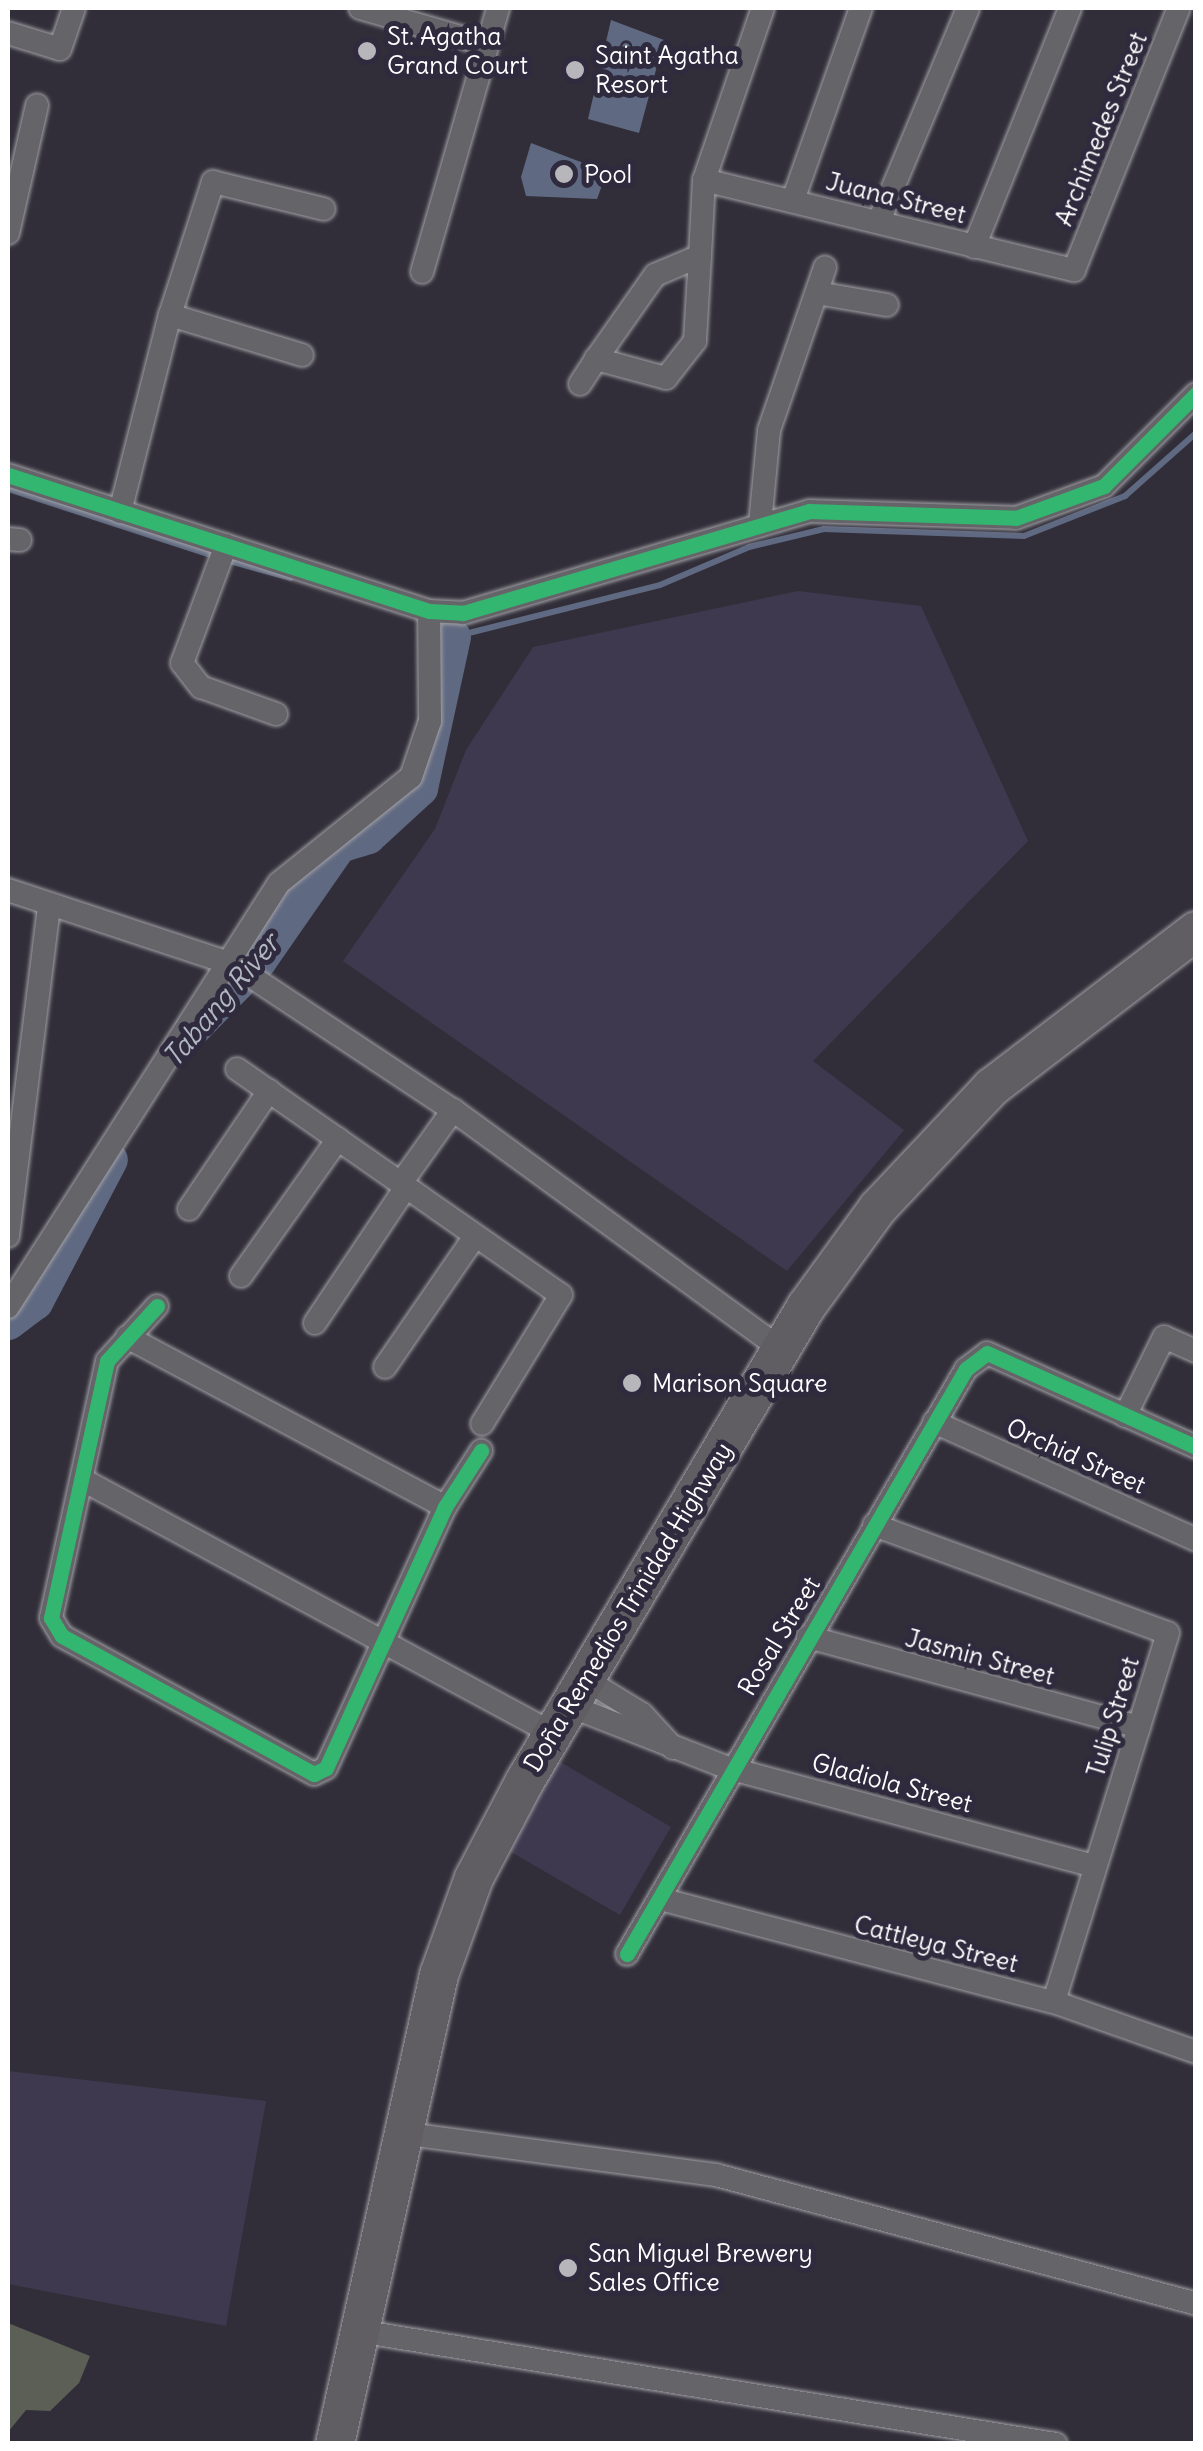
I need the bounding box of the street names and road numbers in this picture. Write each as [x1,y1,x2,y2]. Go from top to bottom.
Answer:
street label: Archimedes Street [1048,28,1154,230]
street label: Juana Street [823,166,969,230]
street label: Orchid Street [1002,1412,1150,1500]
street label: Doña Remedios Trinidad Highway [518,1437,738,1777]
street label: Rosal Street [732,1571,826,1701]
street label: Jasmin Street [902,1623,1058,1691]
street label: Tulip Street [1081,1653,1145,1781]
street label: Gladiola Street [809,1747,975,1819]
street label: Cattleya Street [851,1909,1021,1979]

